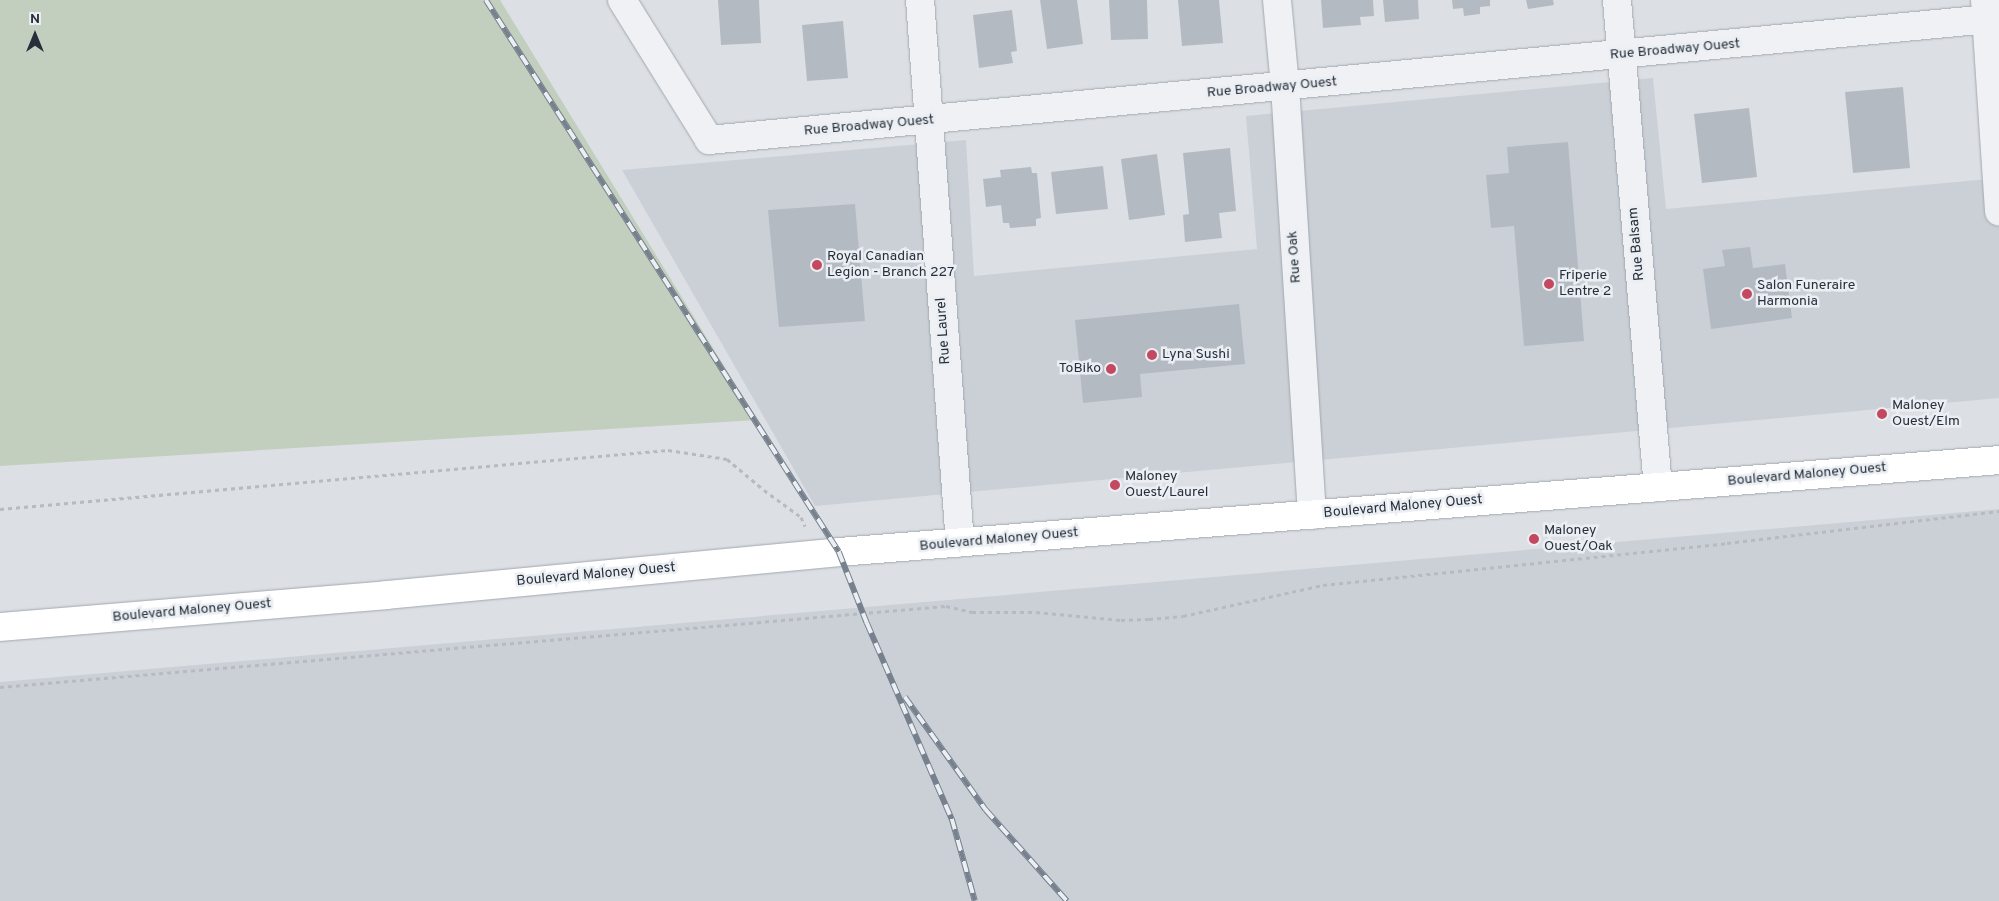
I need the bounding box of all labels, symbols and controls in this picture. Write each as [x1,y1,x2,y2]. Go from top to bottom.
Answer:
north arrow [10,10,60,60]
text: N [30,11,40,28]
street label: Rue Broadway Ouest [1609,36,1741,64]
street label: Rue Broadway Ouest [1206,74,1338,102]
street label: Rue Broadway Ouest [803,112,935,140]
street label: Rue Balsam [1625,206,1649,282]
street label: Rue Oak [1285,230,1305,284]
place label: Royal Canadian Legion - Branch 227 [827,249,954,282]
marker: Royal Canadian Legion - Branch 227 [811,259,823,271]
place label: Friperie Lentre 2 [1559,268,1611,300]
marker: Friperie Lentre 2 [1543,278,1555,290]
place label: Salon Funeraire Harmonia [1757,278,1855,310]
marker: Salon Funeraire Harmonia [1741,288,1753,300]
street label: Rue Laurel [933,297,955,365]
place label: Lyna Sushi [1162,347,1230,363]
marker: Lyna Sushi [1146,349,1158,361]
place label: ToBiko [1059,361,1101,377]
marker: ToBiko [1105,363,1117,375]
place label: Maloney Ouest/Elm [1892,398,1960,431]
marker: Maloney Ouest/Elm [1876,408,1888,420]
street label: Boulevard Maloney Ouest [1727,460,1887,490]
place label: Maloney Ouest/Laurel [1125,469,1208,502]
marker: Maloney Ouest/Laurel [1109,479,1121,491]
street label: Boulevard Maloney Ouest [1323,492,1483,522]
place label: Maloney Ouest/Oak [1544,523,1613,556]
street label: Boulevard Maloney Ouest [919,525,1079,555]
marker: Maloney Ouest/Oak [1528,533,1540,545]
street label: Boulevard Maloney Ouest [516,560,676,590]
street label: Boulevard Maloney Ouest [112,596,272,626]

